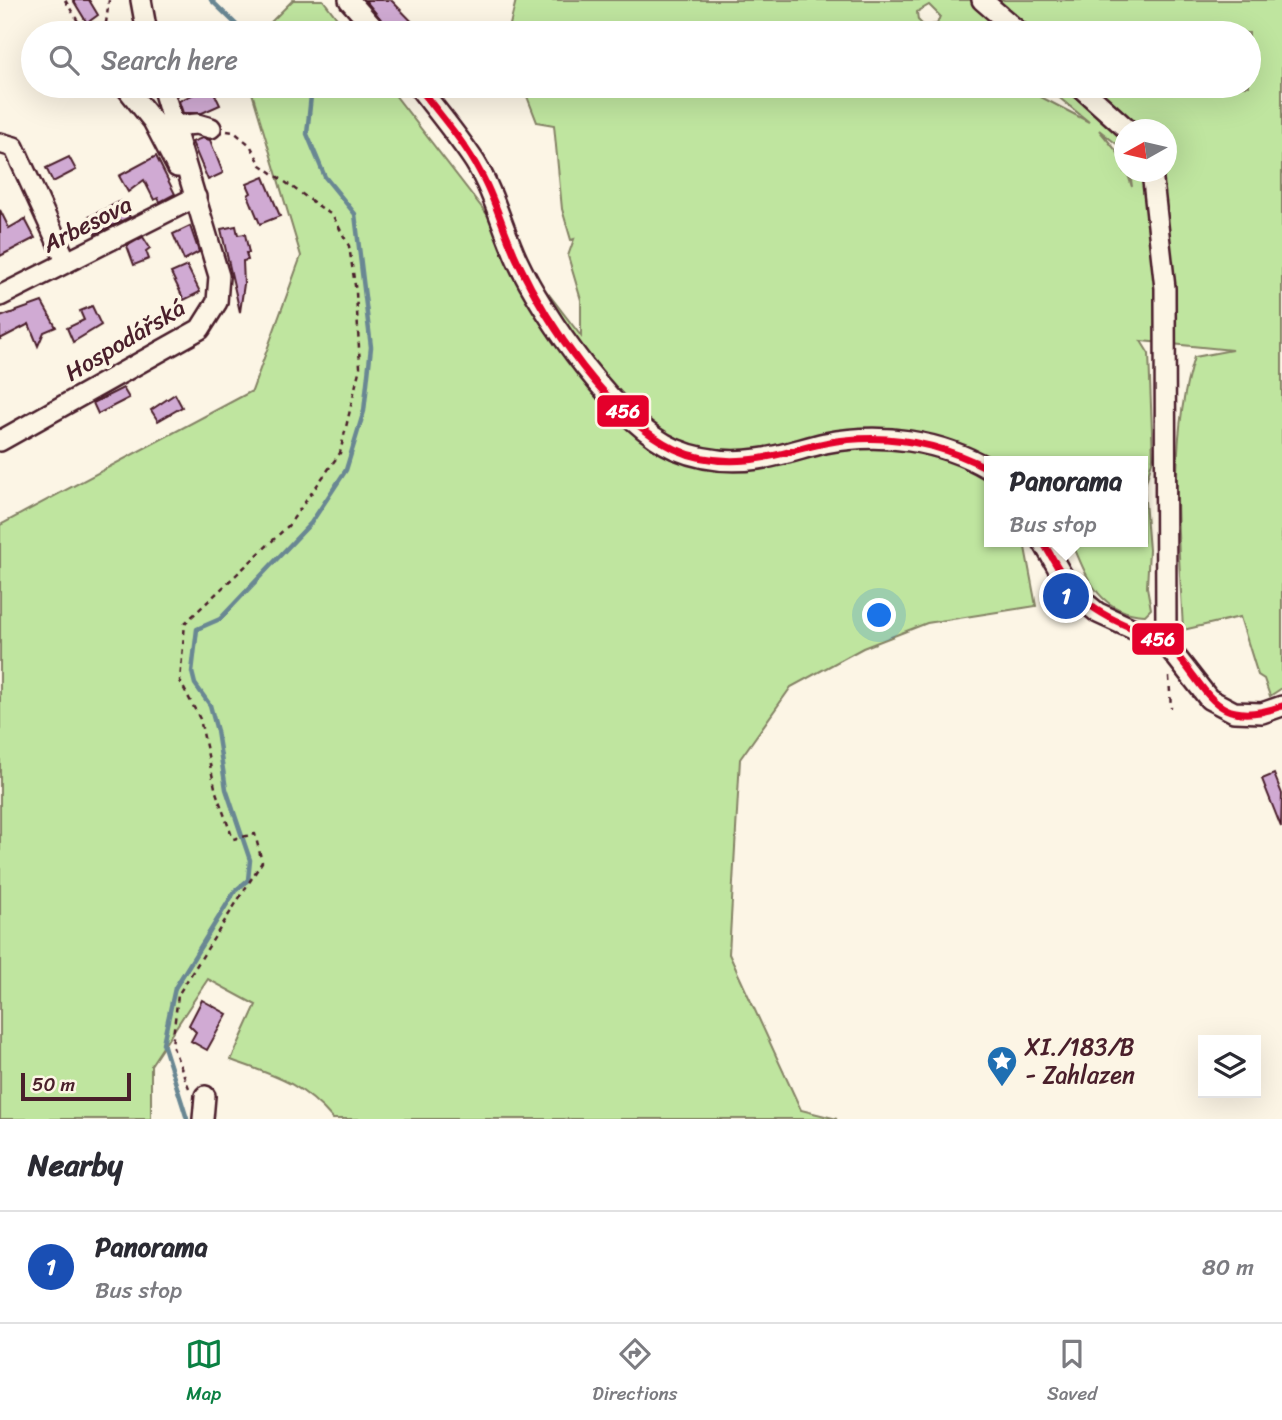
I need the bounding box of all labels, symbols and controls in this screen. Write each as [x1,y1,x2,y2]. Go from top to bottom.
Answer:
search box [21,21,1261,98]
text: Search here [101,37,238,83]
icon: search [45,41,83,79]
north arrow [1114,119,1177,182]
street label: Arbesova [34,184,139,265]
street label: Hospodářská [56,287,194,393]
line badge: 456 [596,394,650,428]
text: 456 [605,395,640,428]
popup [984,456,1148,547]
text: Panorama [1010,458,1122,504]
text: Bus stop [1010,504,1097,545]
pin: 1 [1043,570,1089,622]
your location [862,598,896,632]
line badge: 456 [1131,622,1185,656]
text: 456 [1140,623,1175,656]
place label: XI./183/B - Zahlazen [1024,1026,1135,1096]
map controls [1198,1035,1261,1098]
button: layers [1198,1035,1261,1098]
place icon: XI./183/B - Zahlazen [985,1044,1019,1088]
text: 50 m [32,1068,75,1101]
scale bar [21,1070,131,1102]
text: Nearby [28,1138,123,1192]
text: Panorama [95,1224,208,1270]
text: 1 [46,1247,56,1288]
text: 80 m [1202,1247,1254,1288]
text: Bus stop [95,1270,182,1311]
tab: Map [185,1335,223,1410]
tab: Directions [592,1335,678,1410]
tab: Saved [1047,1335,1097,1410]

